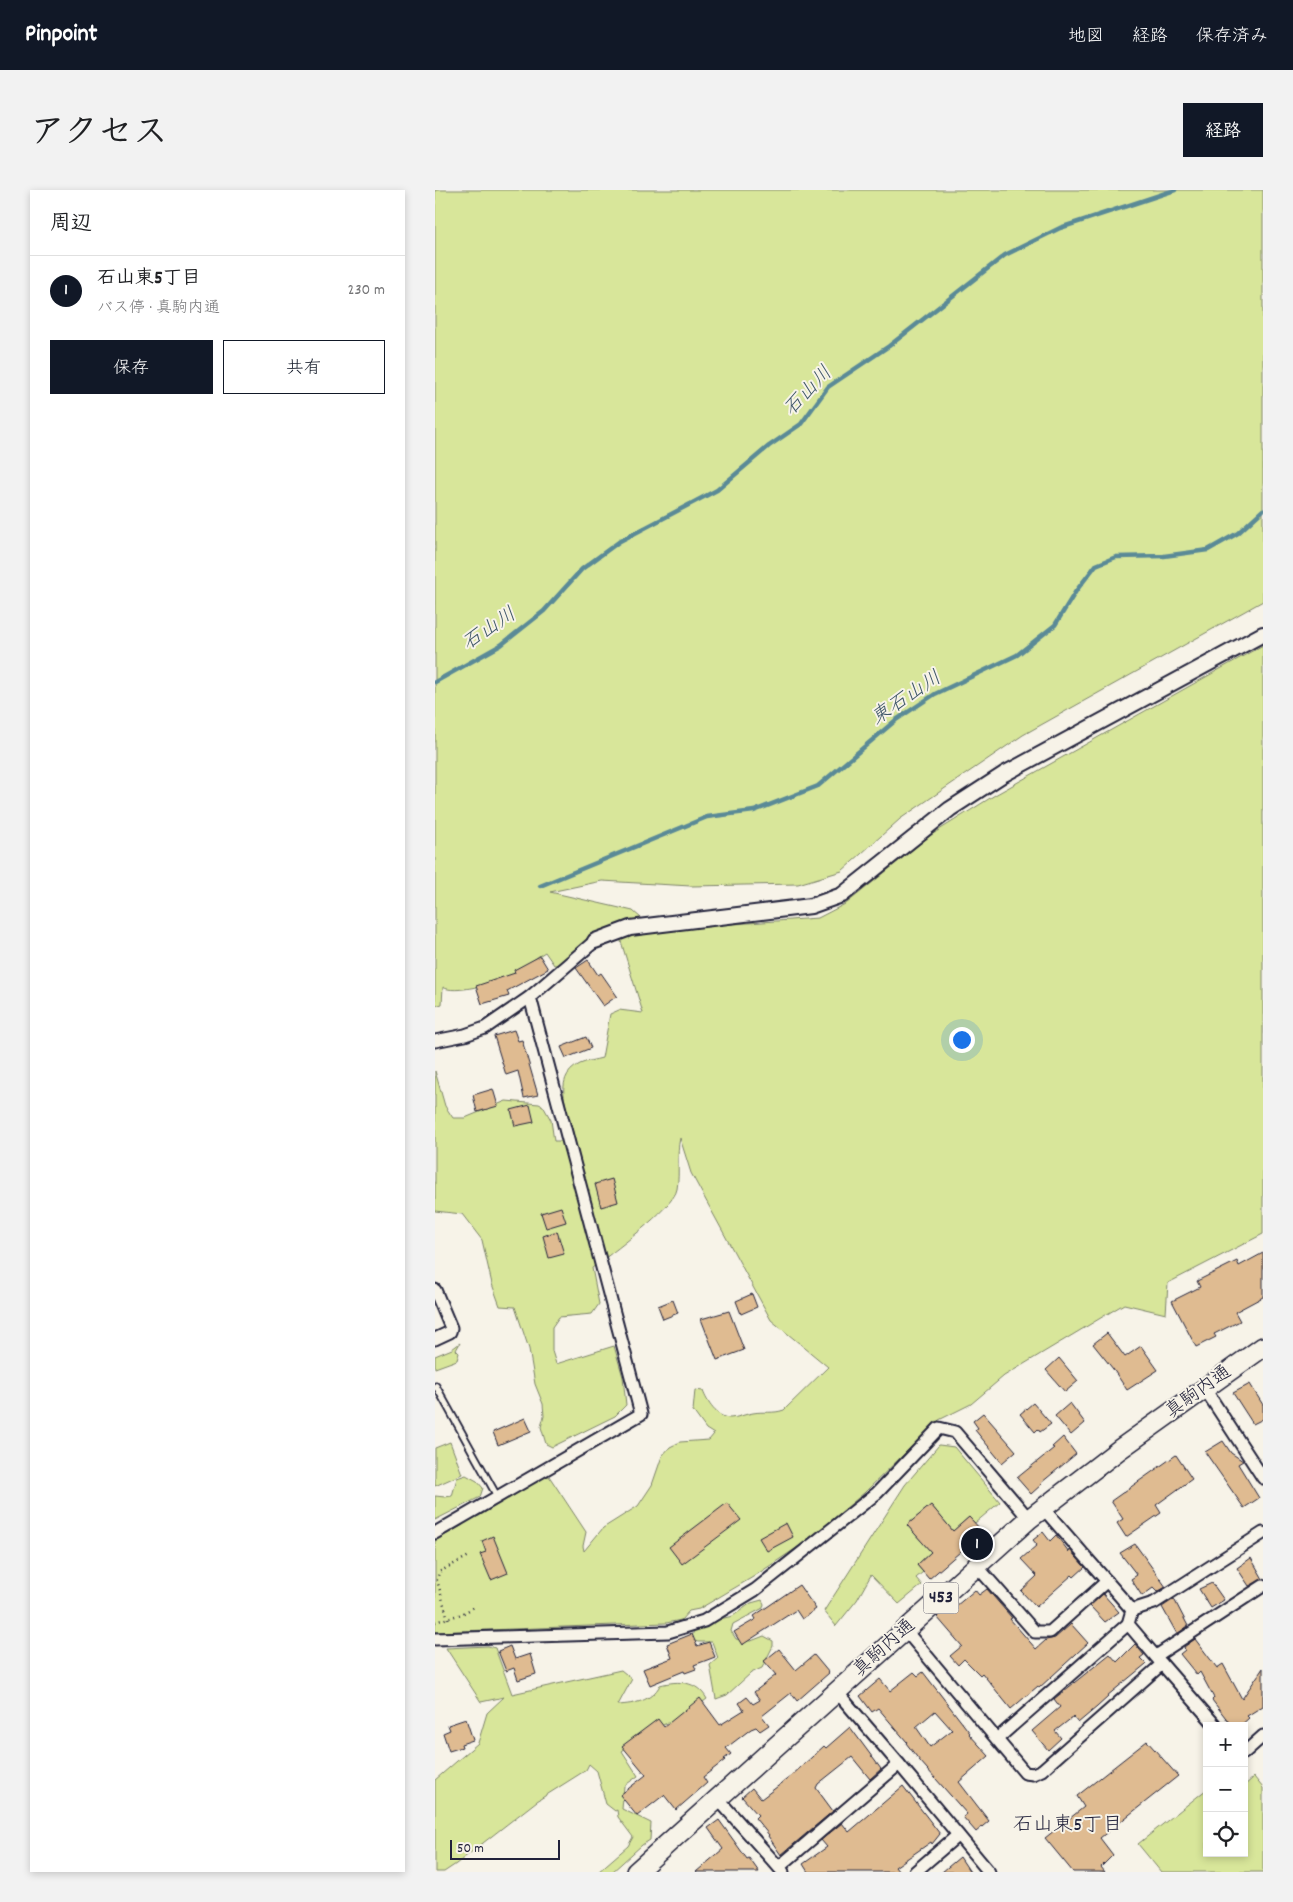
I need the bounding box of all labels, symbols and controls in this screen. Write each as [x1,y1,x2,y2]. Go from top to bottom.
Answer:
text: Pinpoint [25,18,97,52]
text: 地図 [1068,25,1104,50]
text: 経路 [1132,25,1168,50]
text: 保存済み [1196,25,1268,50]
button: 経路 [1183,103,1263,157]
text: アクセス [30,110,168,160]
text: 周辺 [50,210,92,240]
text: 石山東5丁目 [97,266,201,293]
text: 1 [64,279,68,302]
text: 230 m [348,279,385,302]
text: バス停 · 真駒内通 [97,297,220,320]
button: 保存 [50,340,213,394]
button: 共有 [223,340,385,394]
water label: 石山川 [778,361,840,423]
water label: 石山川 [457,602,523,658]
water label: 東石山川 [866,665,948,733]
your location [949,1027,975,1053]
street label: 真駒内通 [1160,1360,1238,1426]
pin: 1 [961,1525,993,1563]
road number: 453 [923,1582,959,1614]
street label: 真駒内通 [848,1614,922,1684]
map controls [1203,1722,1248,1857]
button: + [1203,1722,1248,1767]
button: − [1203,1767,1248,1812]
district label: 石山東5丁目 [1013,1812,1123,1840]
button: locate [1203,1812,1248,1857]
scale bar [450,1837,560,1860]
text: 50 m [457,1839,484,1859]

